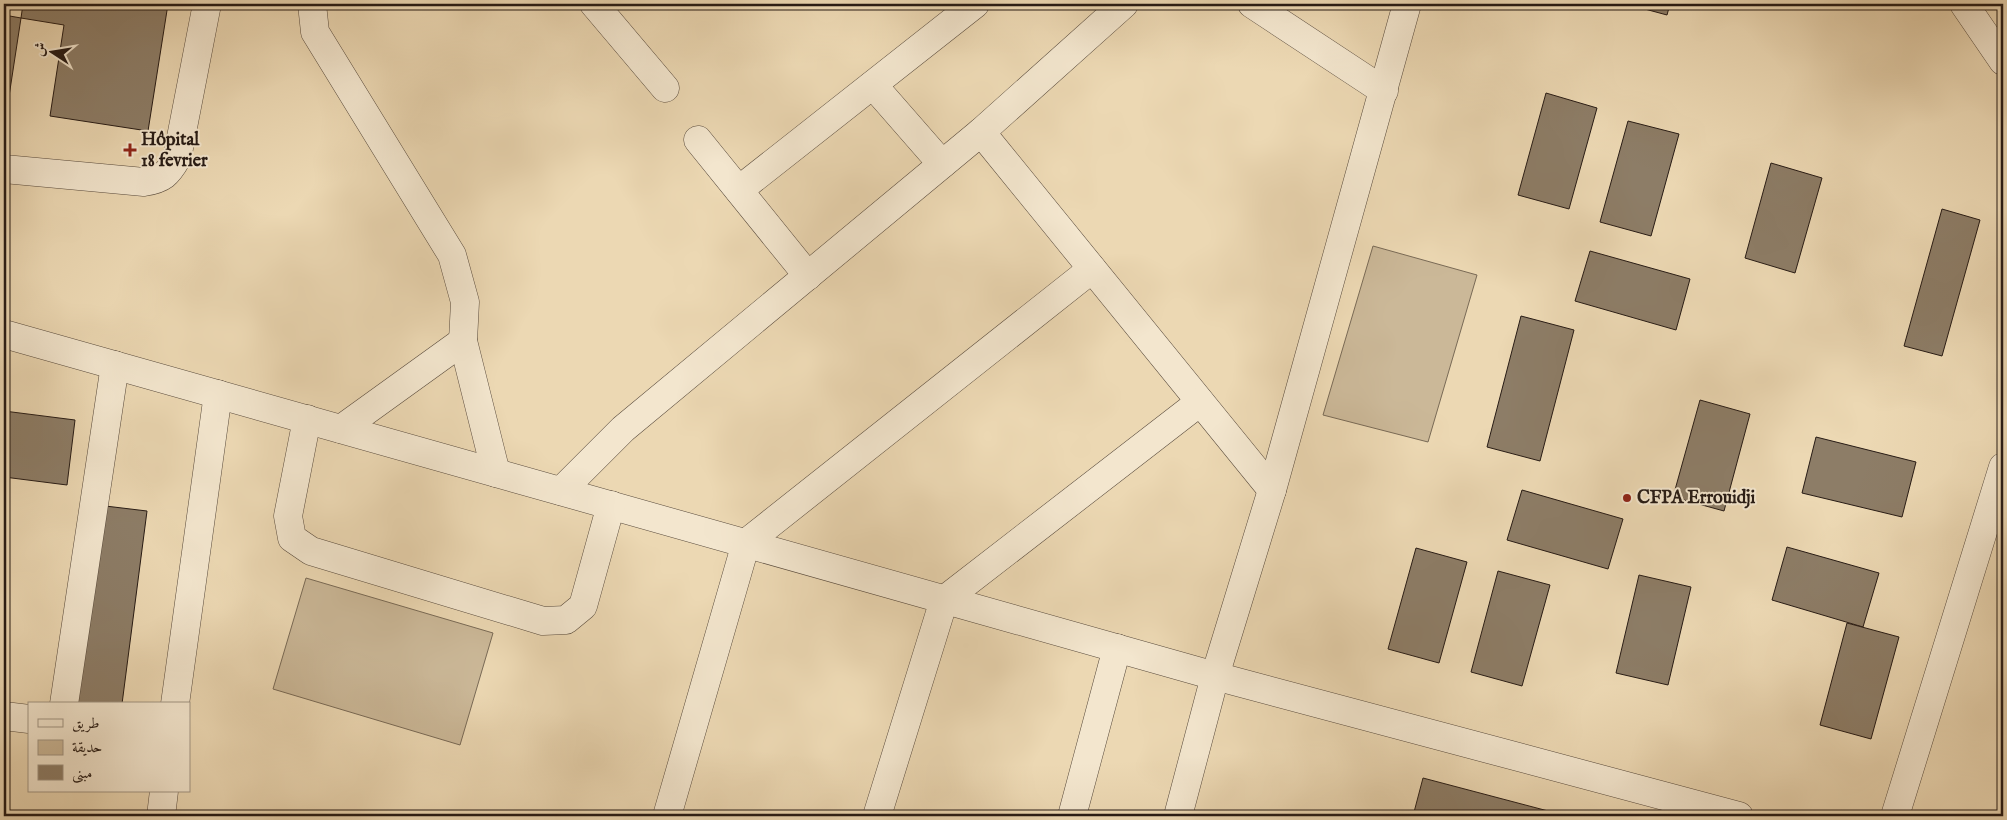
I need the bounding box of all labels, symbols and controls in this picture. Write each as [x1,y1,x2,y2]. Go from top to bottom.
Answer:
north arrow [28,28,78,78]
text: ش [30,41,51,58]
place label: Hôpital 18 fevrier [141,129,208,173]
marker: Hôpital 18 fevrier [123,143,137,157]
place label: CFPA Errouidji [1637,487,1756,510]
marker: CFPA Errouidji [1621,492,1633,504]
legend [28,702,190,792]
text: طريق [72,714,99,733]
text: حديقة [72,738,102,757]
text: مبنى [72,764,92,784]

